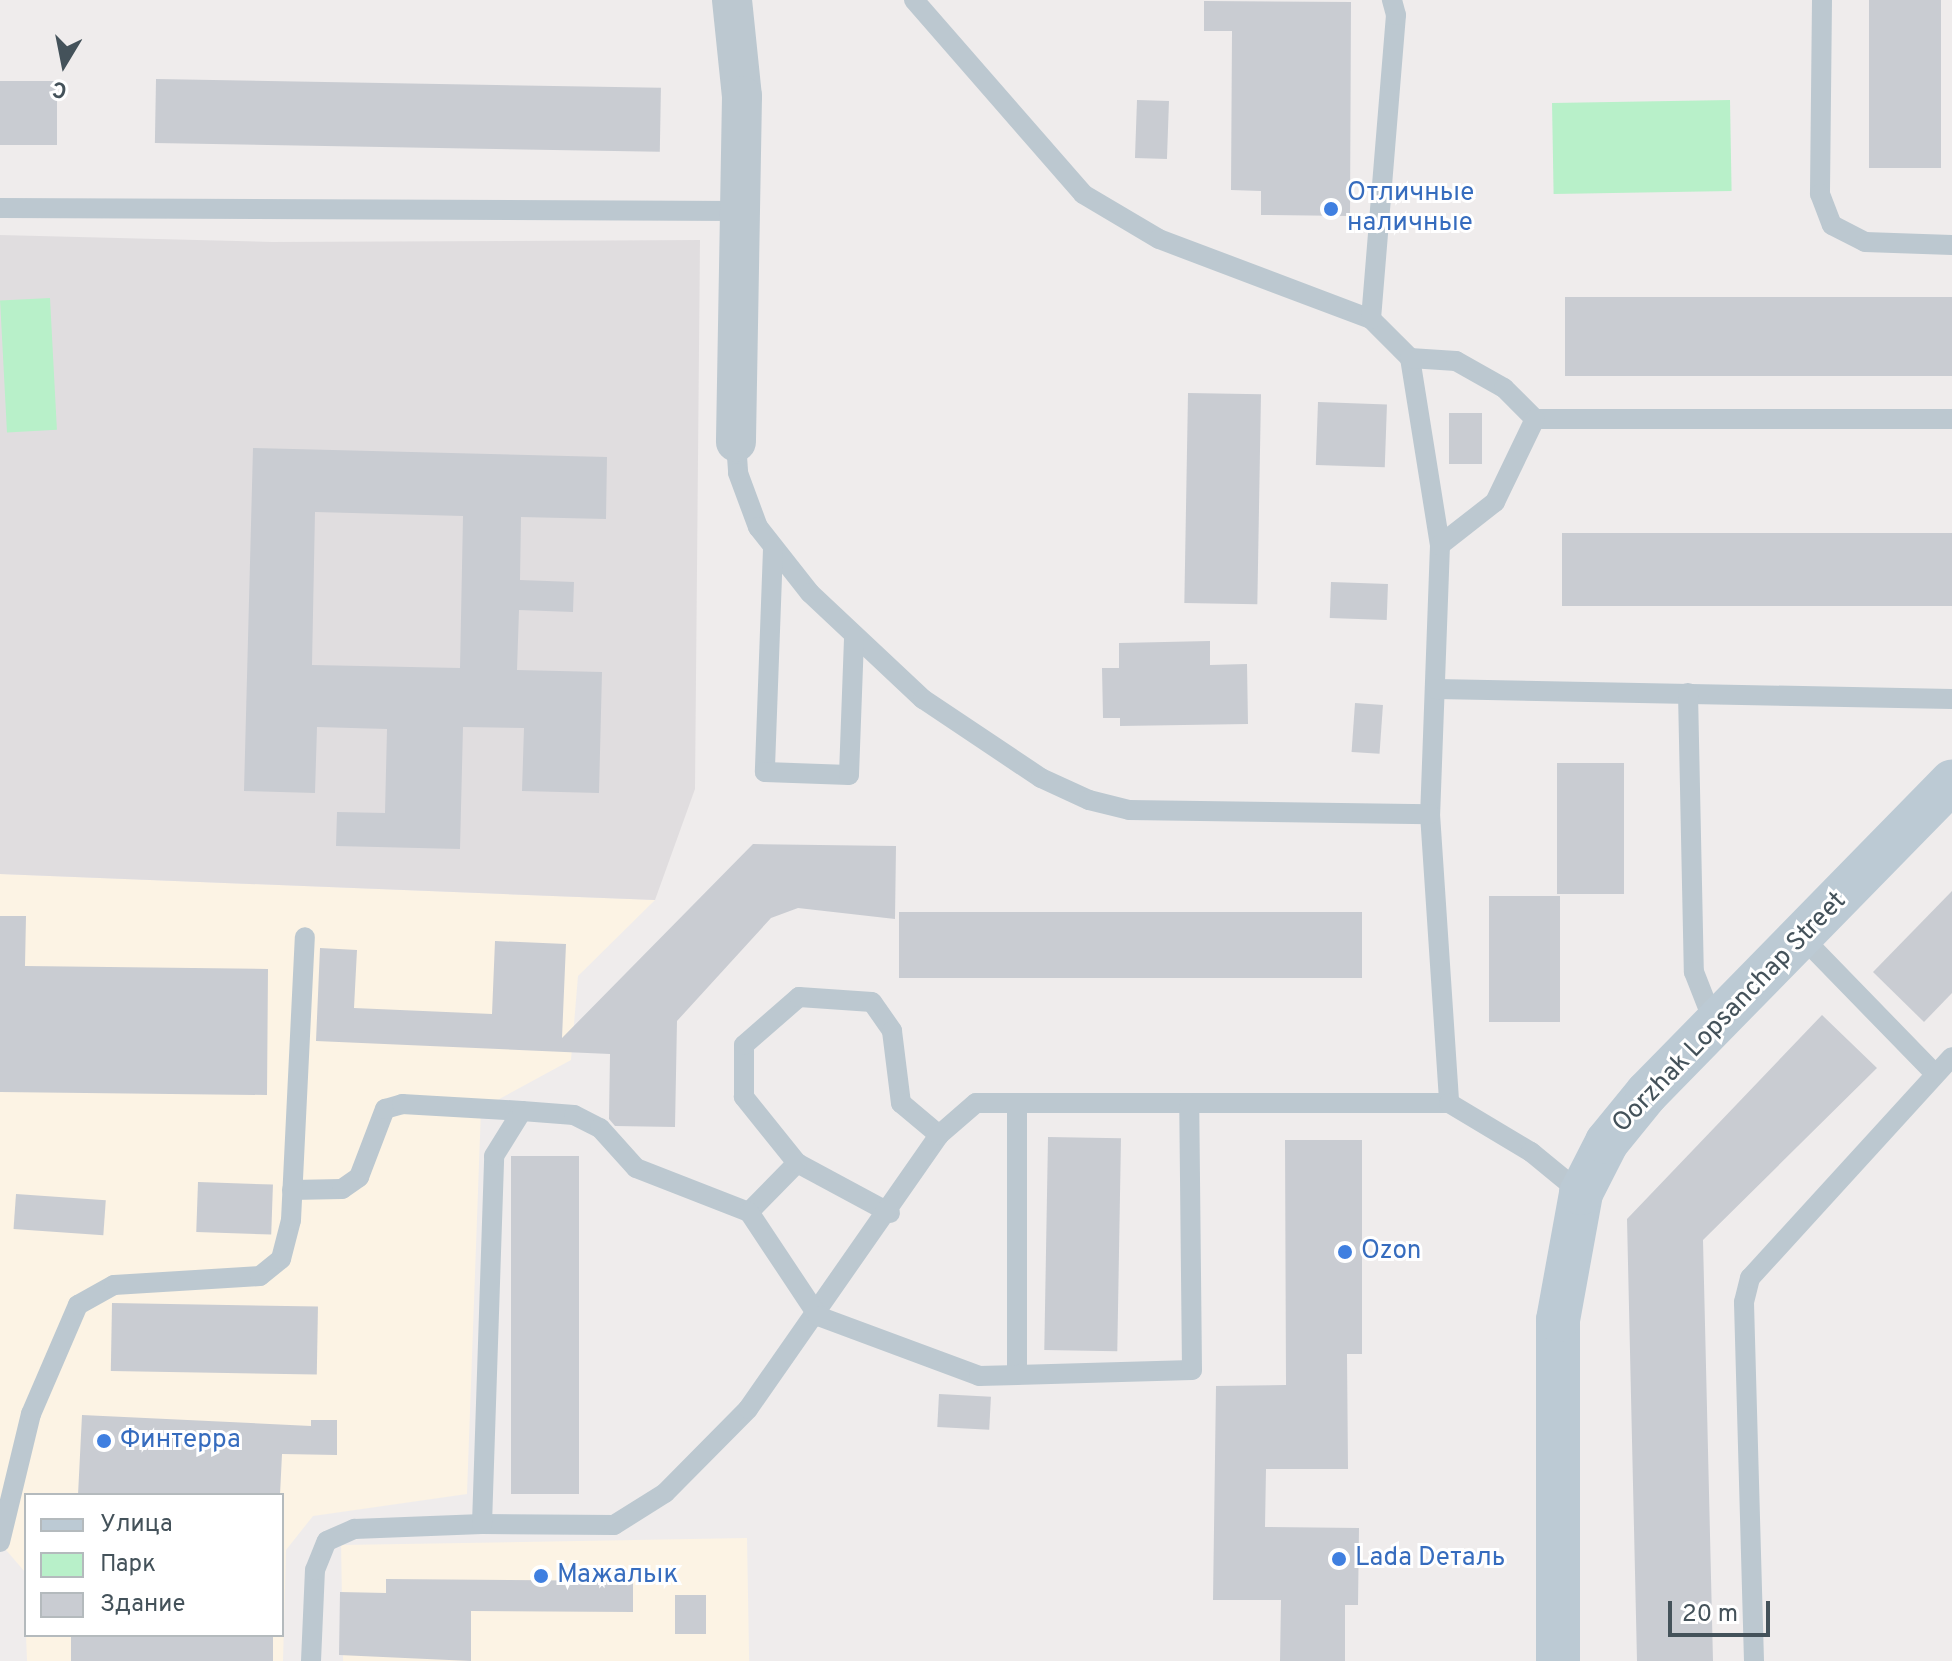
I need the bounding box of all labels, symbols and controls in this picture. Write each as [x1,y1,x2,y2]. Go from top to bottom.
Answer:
north arrow [24,24,104,104]
text: С [50,74,69,103]
place label: Отличные наличные [1347,178,1474,240]
marker: Отличные наличные [1322,200,1340,218]
street label: Oorzhak Lopsanchap Street [1607,886,1853,1140]
place label: Ozon [1361,1236,1421,1268]
marker: Ozon [1336,1243,1354,1261]
place label: Финтерра [120,1425,241,1457]
marker: Финтерра [95,1432,113,1450]
legend [24,1493,284,1637]
text: Улица [100,1510,173,1540]
place label: Lada Dеталь [1355,1543,1505,1575]
text: Парк [100,1550,156,1580]
marker: Lada Dеталь [1330,1550,1348,1568]
place label: Мажалык [557,1560,678,1592]
marker: Мажалык [532,1567,550,1585]
scale bar [1672,1585,1774,1635]
text: Здание [100,1590,186,1620]
text: 20 m [1682,1600,1738,1630]

